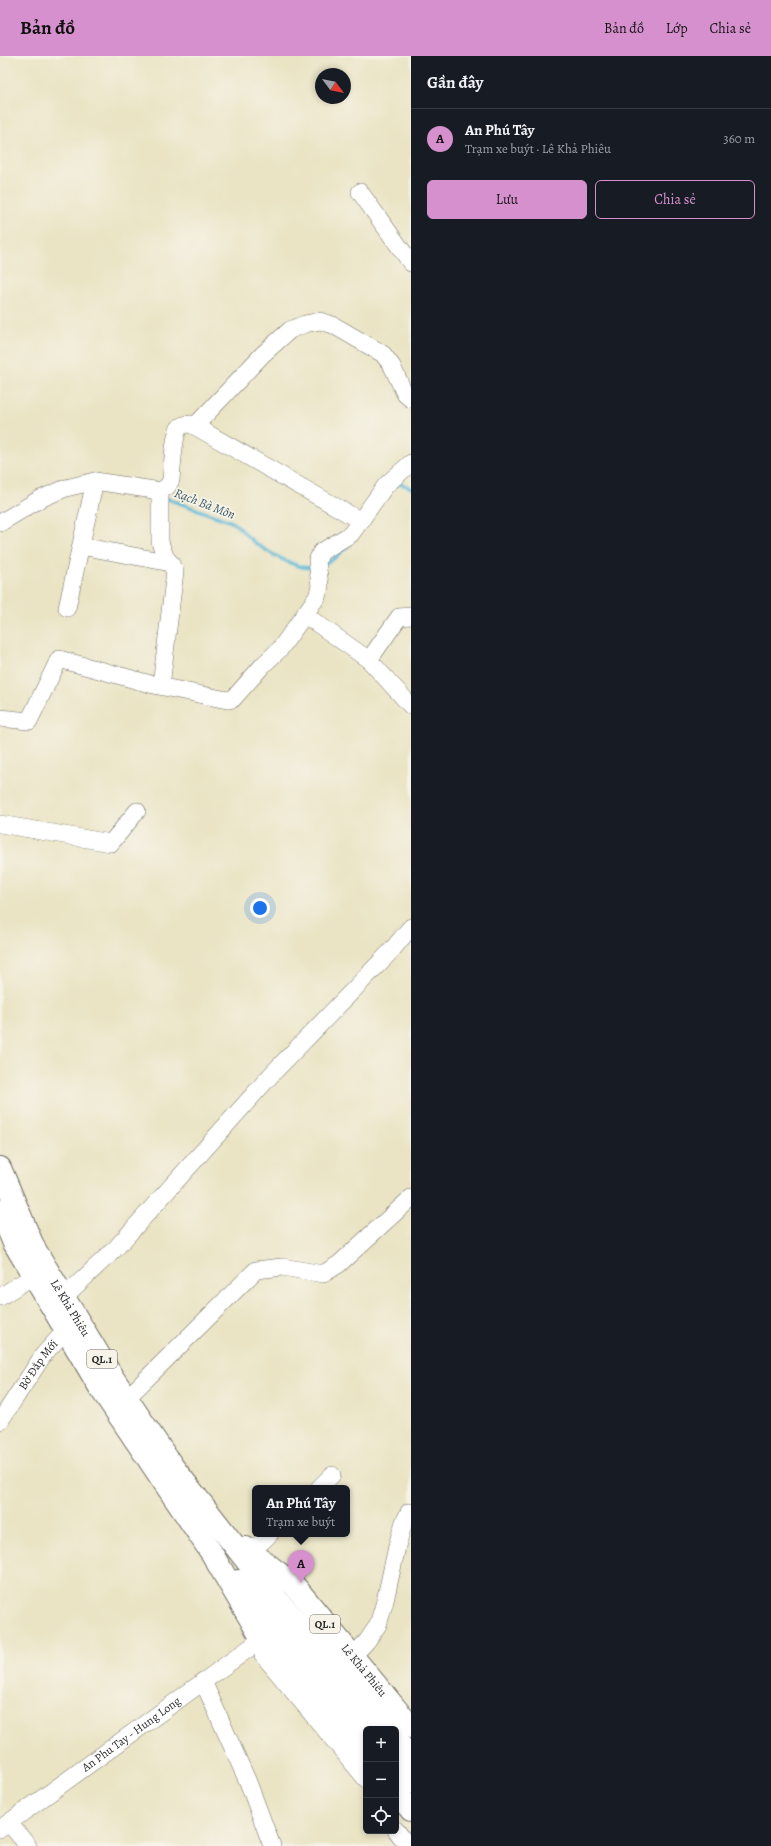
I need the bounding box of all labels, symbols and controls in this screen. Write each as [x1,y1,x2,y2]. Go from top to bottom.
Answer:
text: Bản đồ [20,15,75,41]
text: Bản đồ [604,19,644,38]
text: Lớp [666,19,688,38]
text: Chia sẻ [710,19,751,38]
north arrow [315,68,351,104]
text: Gần đây [427,71,484,94]
text: An Phú Tây [465,120,535,140]
text: A [436,130,444,147]
text: 360 m [723,130,755,147]
text: Trạm xe buýt · Lê Khả Phiêu [465,140,611,157]
button: Lưu [427,180,587,219]
button: Chia sẻ [595,180,755,219]
water label: Rạch Bà Môn [172,484,238,523]
your location [250,898,270,918]
street label: Lê Khả Phiêu [47,1276,94,1340]
street label: Bờ Đắp Mới [15,1336,61,1393]
road number: QL.1 [87,1350,117,1368]
popup [252,1485,350,1537]
text: An Phú Tây [266,1493,336,1513]
text: Trạm xe buýt [266,1513,335,1530]
pin: A [288,1550,314,1583]
road number: QL.1 [310,1615,340,1633]
street label: Lê Khả Phiêu [338,1640,391,1700]
street label: An Phu Tay - Hung Long [78,1693,184,1776]
map controls [363,1726,399,1834]
button: + [363,1726,399,1762]
button: − [363,1762,399,1798]
button: locate [363,1798,399,1834]

